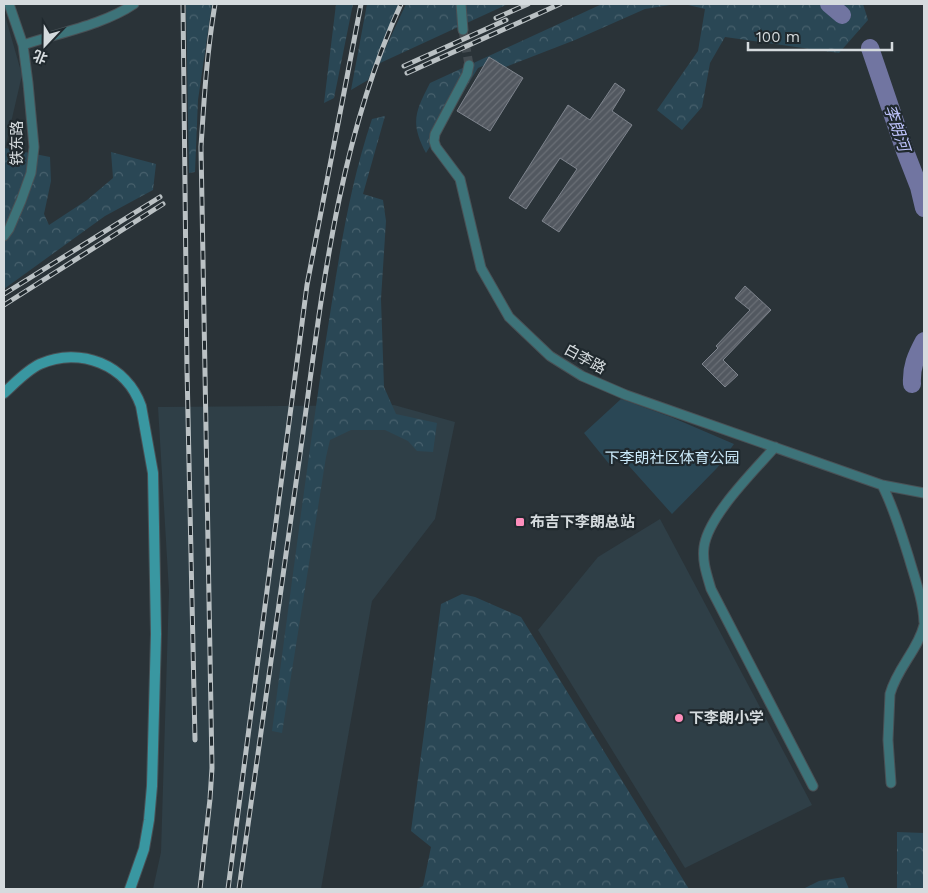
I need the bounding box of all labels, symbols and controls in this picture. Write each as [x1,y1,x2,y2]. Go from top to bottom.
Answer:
north arrow [20,20,70,70]
scale bar [748,20,892,52]
text: 100 m [756,28,800,46]
text: 北 [31,47,50,67]
water label: 李朗河 [880,102,915,157]
street label: 铁东路 [8,120,26,166]
street label: 白李路 [561,340,609,378]
park label: 下李朗社区体育公园 [604,449,740,467]
place label: 布吉下李朗总站 [530,513,635,531]
marker: 布吉下李朗总站 [514,516,526,528]
place label: 下李朗小学 [689,709,764,727]
marker: 下李朗小学 [673,712,685,724]

